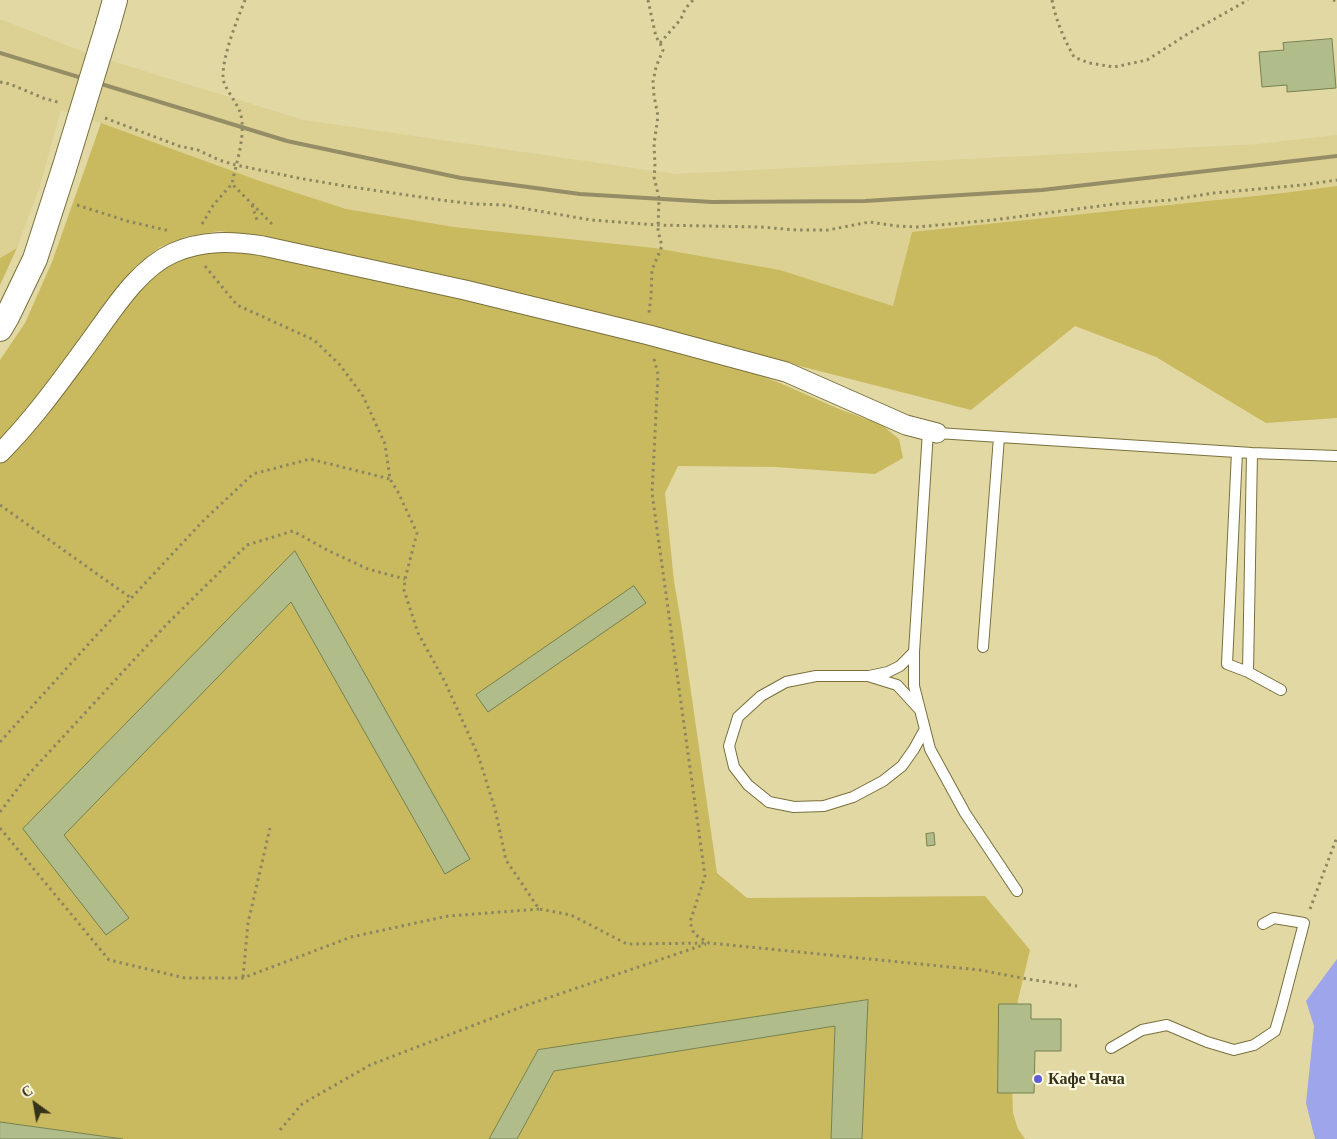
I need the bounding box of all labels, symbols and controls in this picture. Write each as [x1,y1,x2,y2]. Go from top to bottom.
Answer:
place label: Кафе Чача [1048,1069,1125,1089]
marker: Кафе Чача [1032,1073,1044,1085]
north arrow [10,1079,60,1129]
text: С [19,1082,36,1101]

